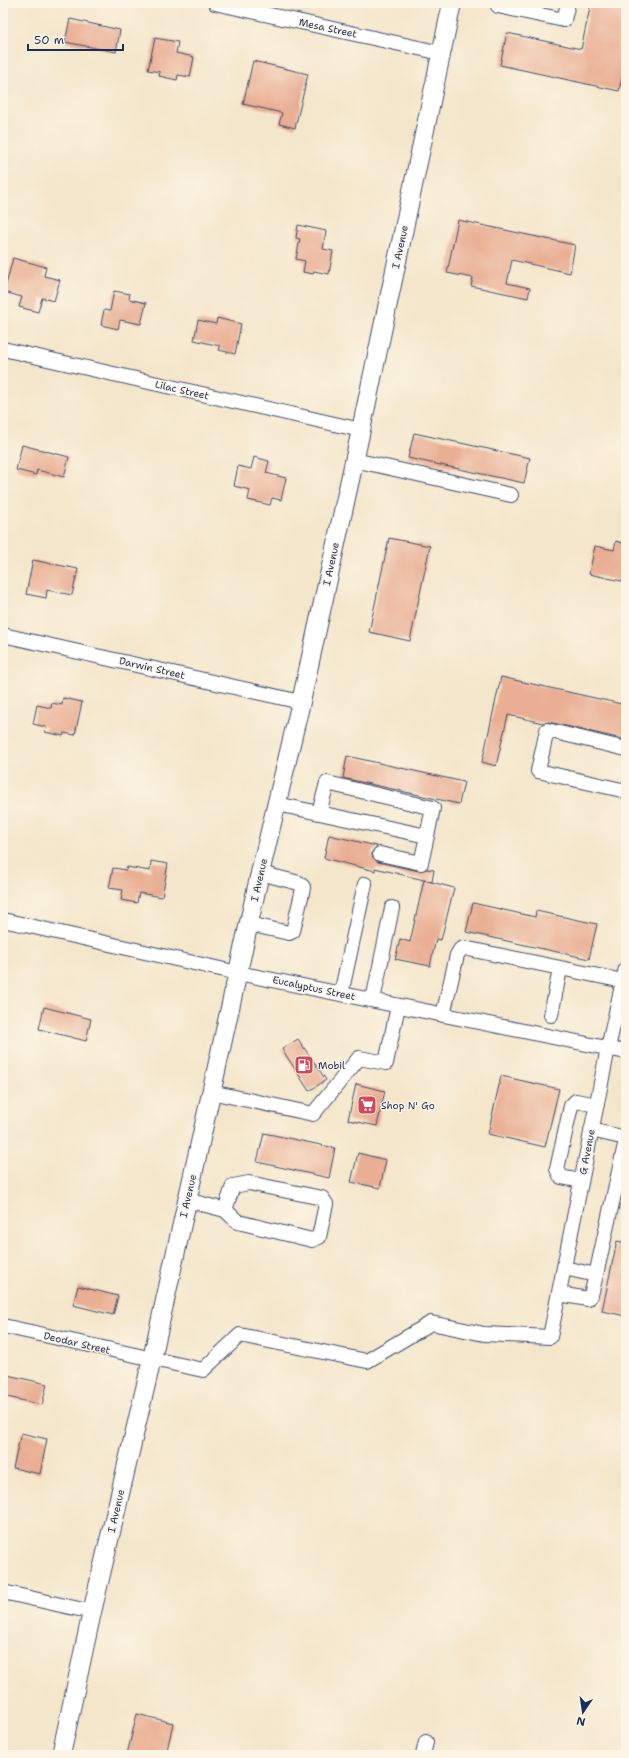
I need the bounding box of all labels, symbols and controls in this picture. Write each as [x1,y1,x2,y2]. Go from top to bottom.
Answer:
street label: Mesa Street [298,16,358,40]
scale bar [28,26,123,52]
text: 50 m [34,32,64,48]
street label: I Avenue [389,224,411,270]
street label: Lilac Street [154,377,210,403]
street label: I Avenue [320,541,342,587]
street label: Darwin Street [118,654,186,682]
street label: I Avenue [248,857,270,903]
street label: Eucalyptus Street [271,973,357,1003]
fuel station icon: Mobil [293,1054,315,1076]
place label: Mobil [318,1059,345,1072]
supermarket icon: Shop N' Go [356,1094,378,1116]
place label: Shop N' Go [381,1099,435,1112]
street label: G Avenue [576,1128,598,1176]
street label: I Avenue [177,1173,199,1219]
street label: Deodar Street [42,1329,112,1357]
street label: I Avenue [105,1488,127,1534]
north arrow [563,1692,603,1732]
text: N [575,1713,587,1730]

